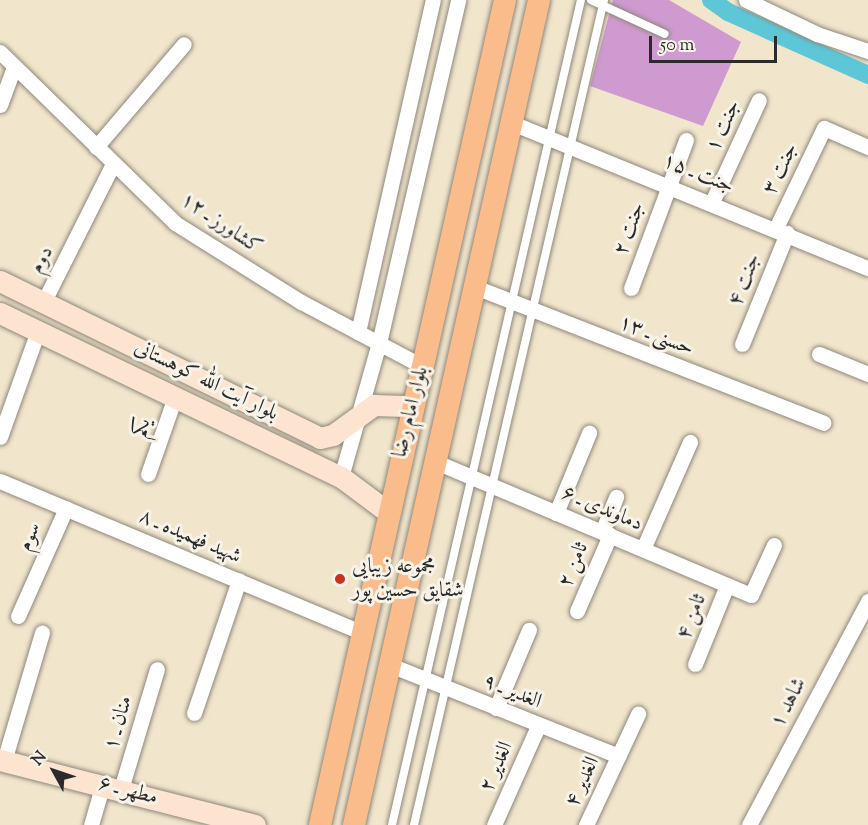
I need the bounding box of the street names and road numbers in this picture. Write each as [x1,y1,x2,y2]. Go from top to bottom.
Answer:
street label: جنت ۱ [701,96,747,156]
street label: جنت ۳ [758,139,804,199]
street label: جنت ـ ۱۵ [659,148,737,200]
street label: کشاورز ـ ۱۲ [175,188,267,260]
street label: جنت ۲ [609,199,651,259]
street label: دوم [24,242,60,278]
street label: جنت ۴ [723,250,767,310]
street label: حسنی ـ ۱۳ [615,310,697,362]
street label: بلوار آیت الله کوهستانی [130,335,282,427]
street label: بلوار امام رضا [388,364,434,460]
street label: یکم [127,415,157,441]
street label: دماوندی ـ ۶ [558,481,646,537]
street label: شهید فهمیده ـ ۸ [135,504,245,570]
street label: سوم [13,519,47,555]
street label: ثامن ۲ [553,539,595,591]
street label: ثامن ۴ [672,591,712,643]
street label: الغدیر ـ ۹ [479,669,545,715]
street label: شاهد ۱ [765,674,813,732]
street label: منان ـ ۱ [99,693,139,753]
street label: الغدیر ۲ [475,738,519,796]
street label: الغدیر ۴ [560,753,606,811]
street label: مطهر ـ ۶ [96,771,160,811]

